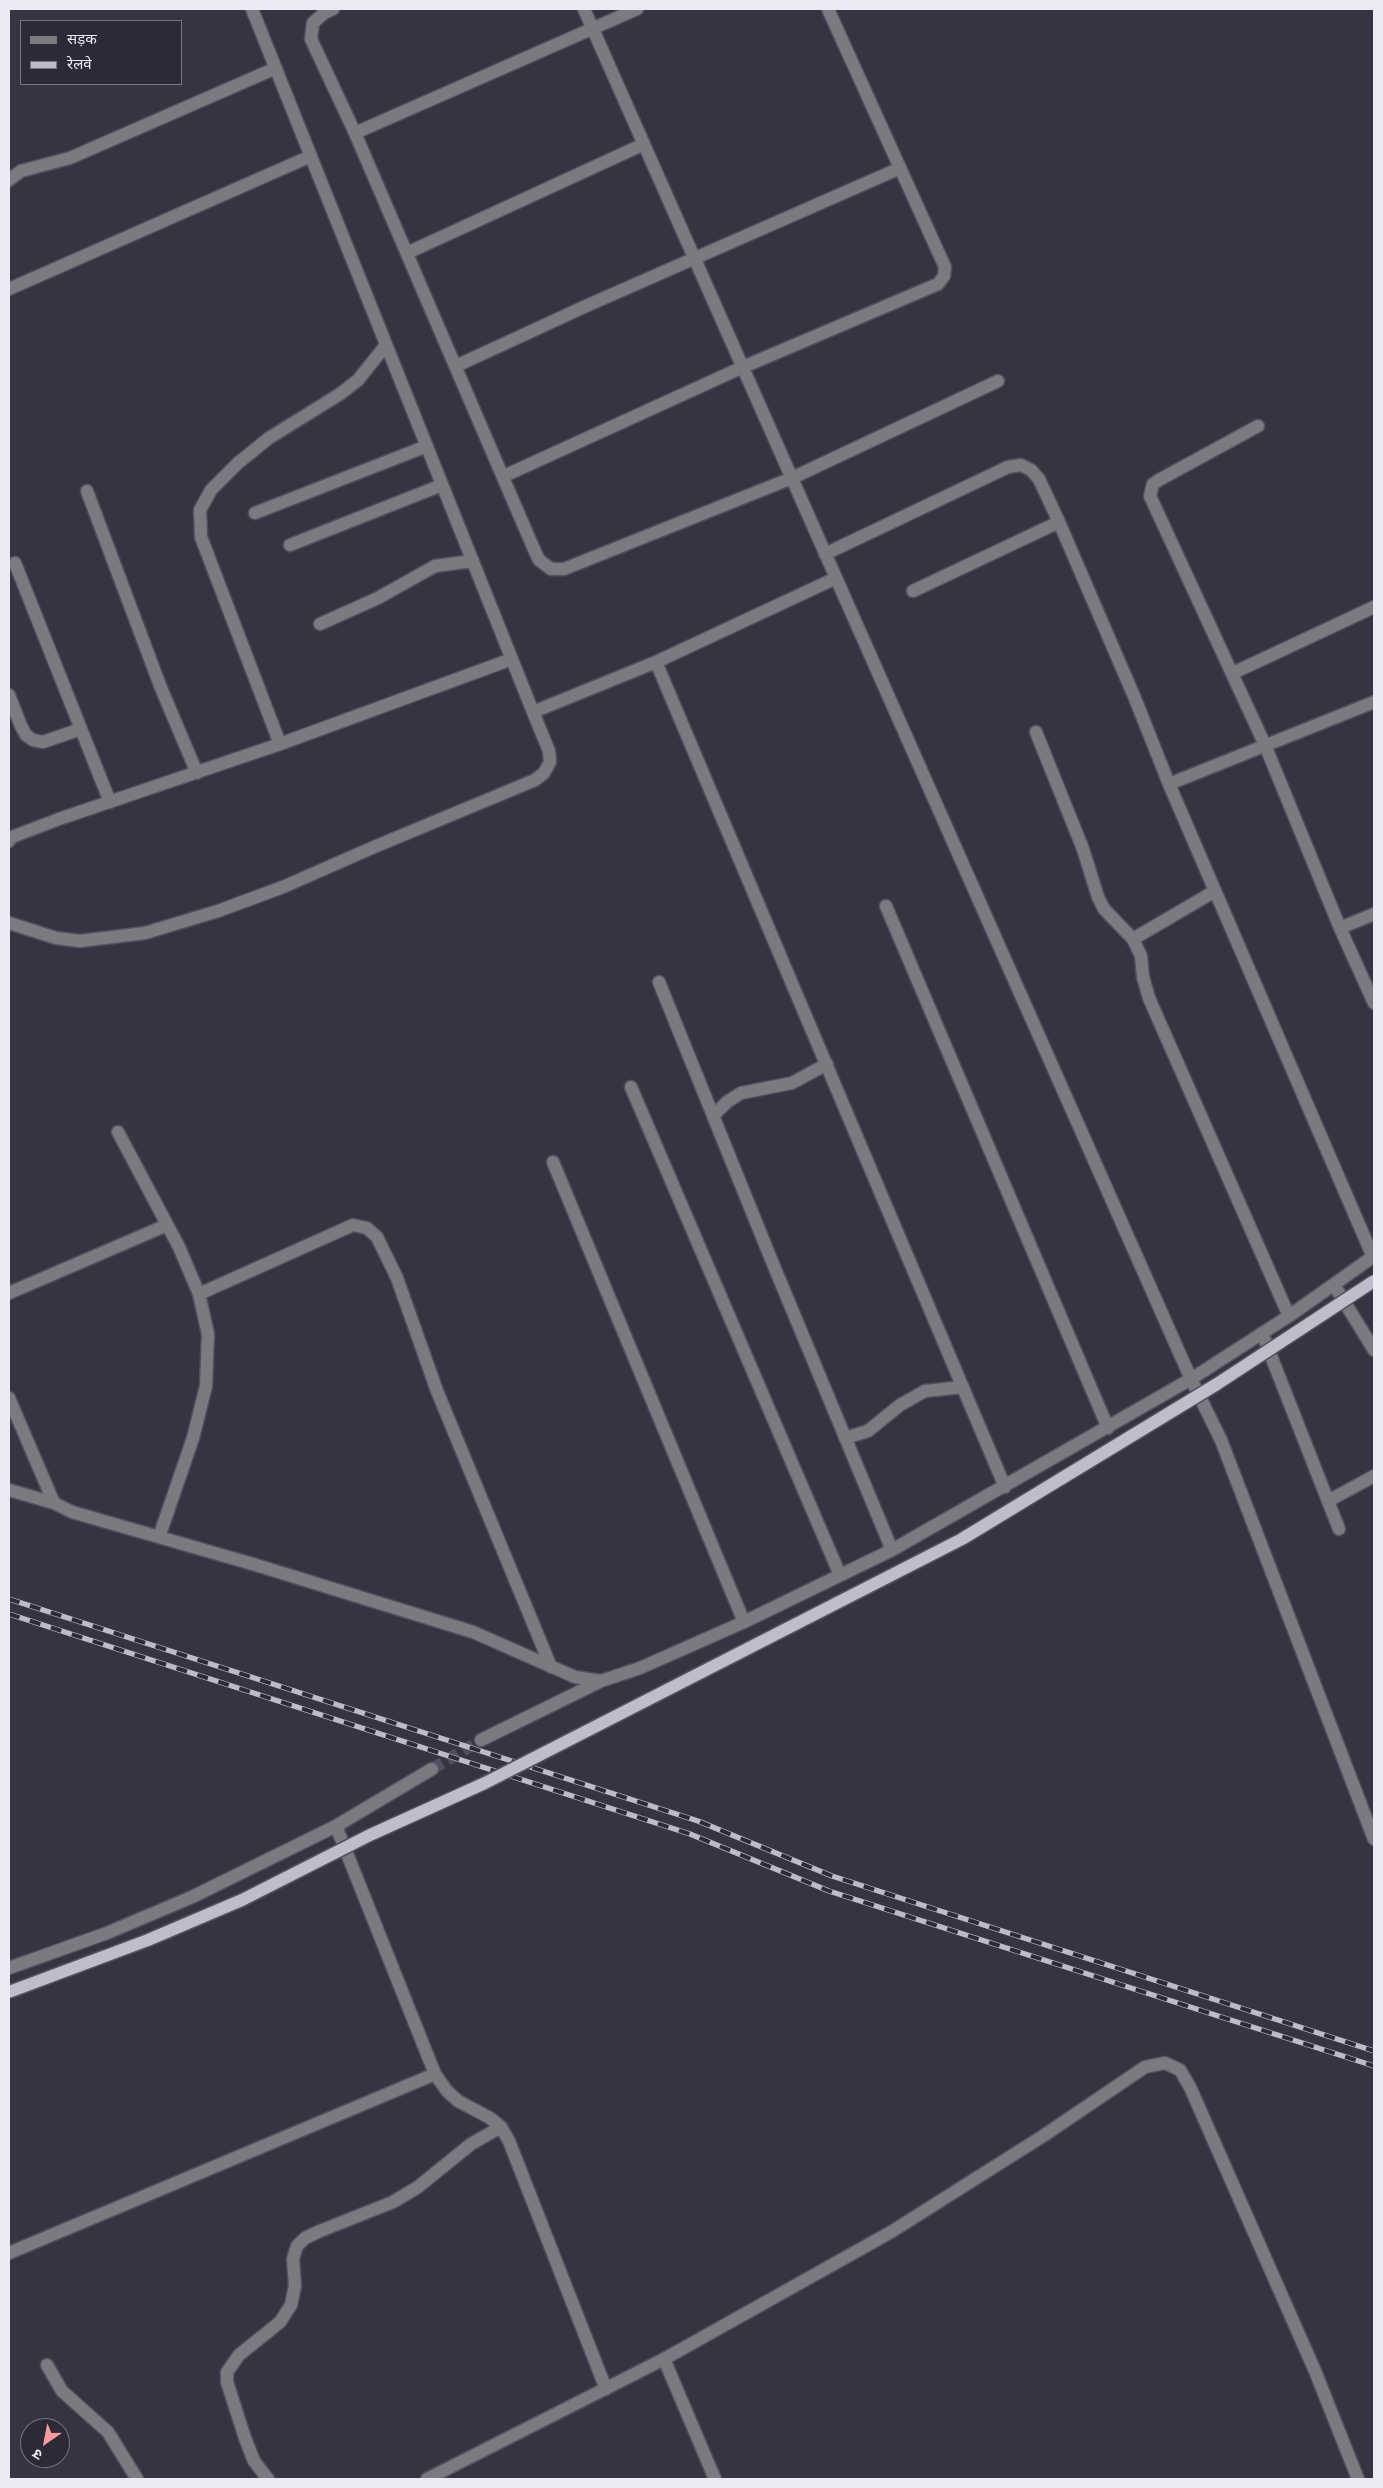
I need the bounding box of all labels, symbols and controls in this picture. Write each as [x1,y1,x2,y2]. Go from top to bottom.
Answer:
legend [20,20,182,85]
text: सड़क [67,29,97,48]
text: रेलवे [67,54,92,73]
north arrow [20,2418,70,2468]
text: उ [29,2445,46,2465]

